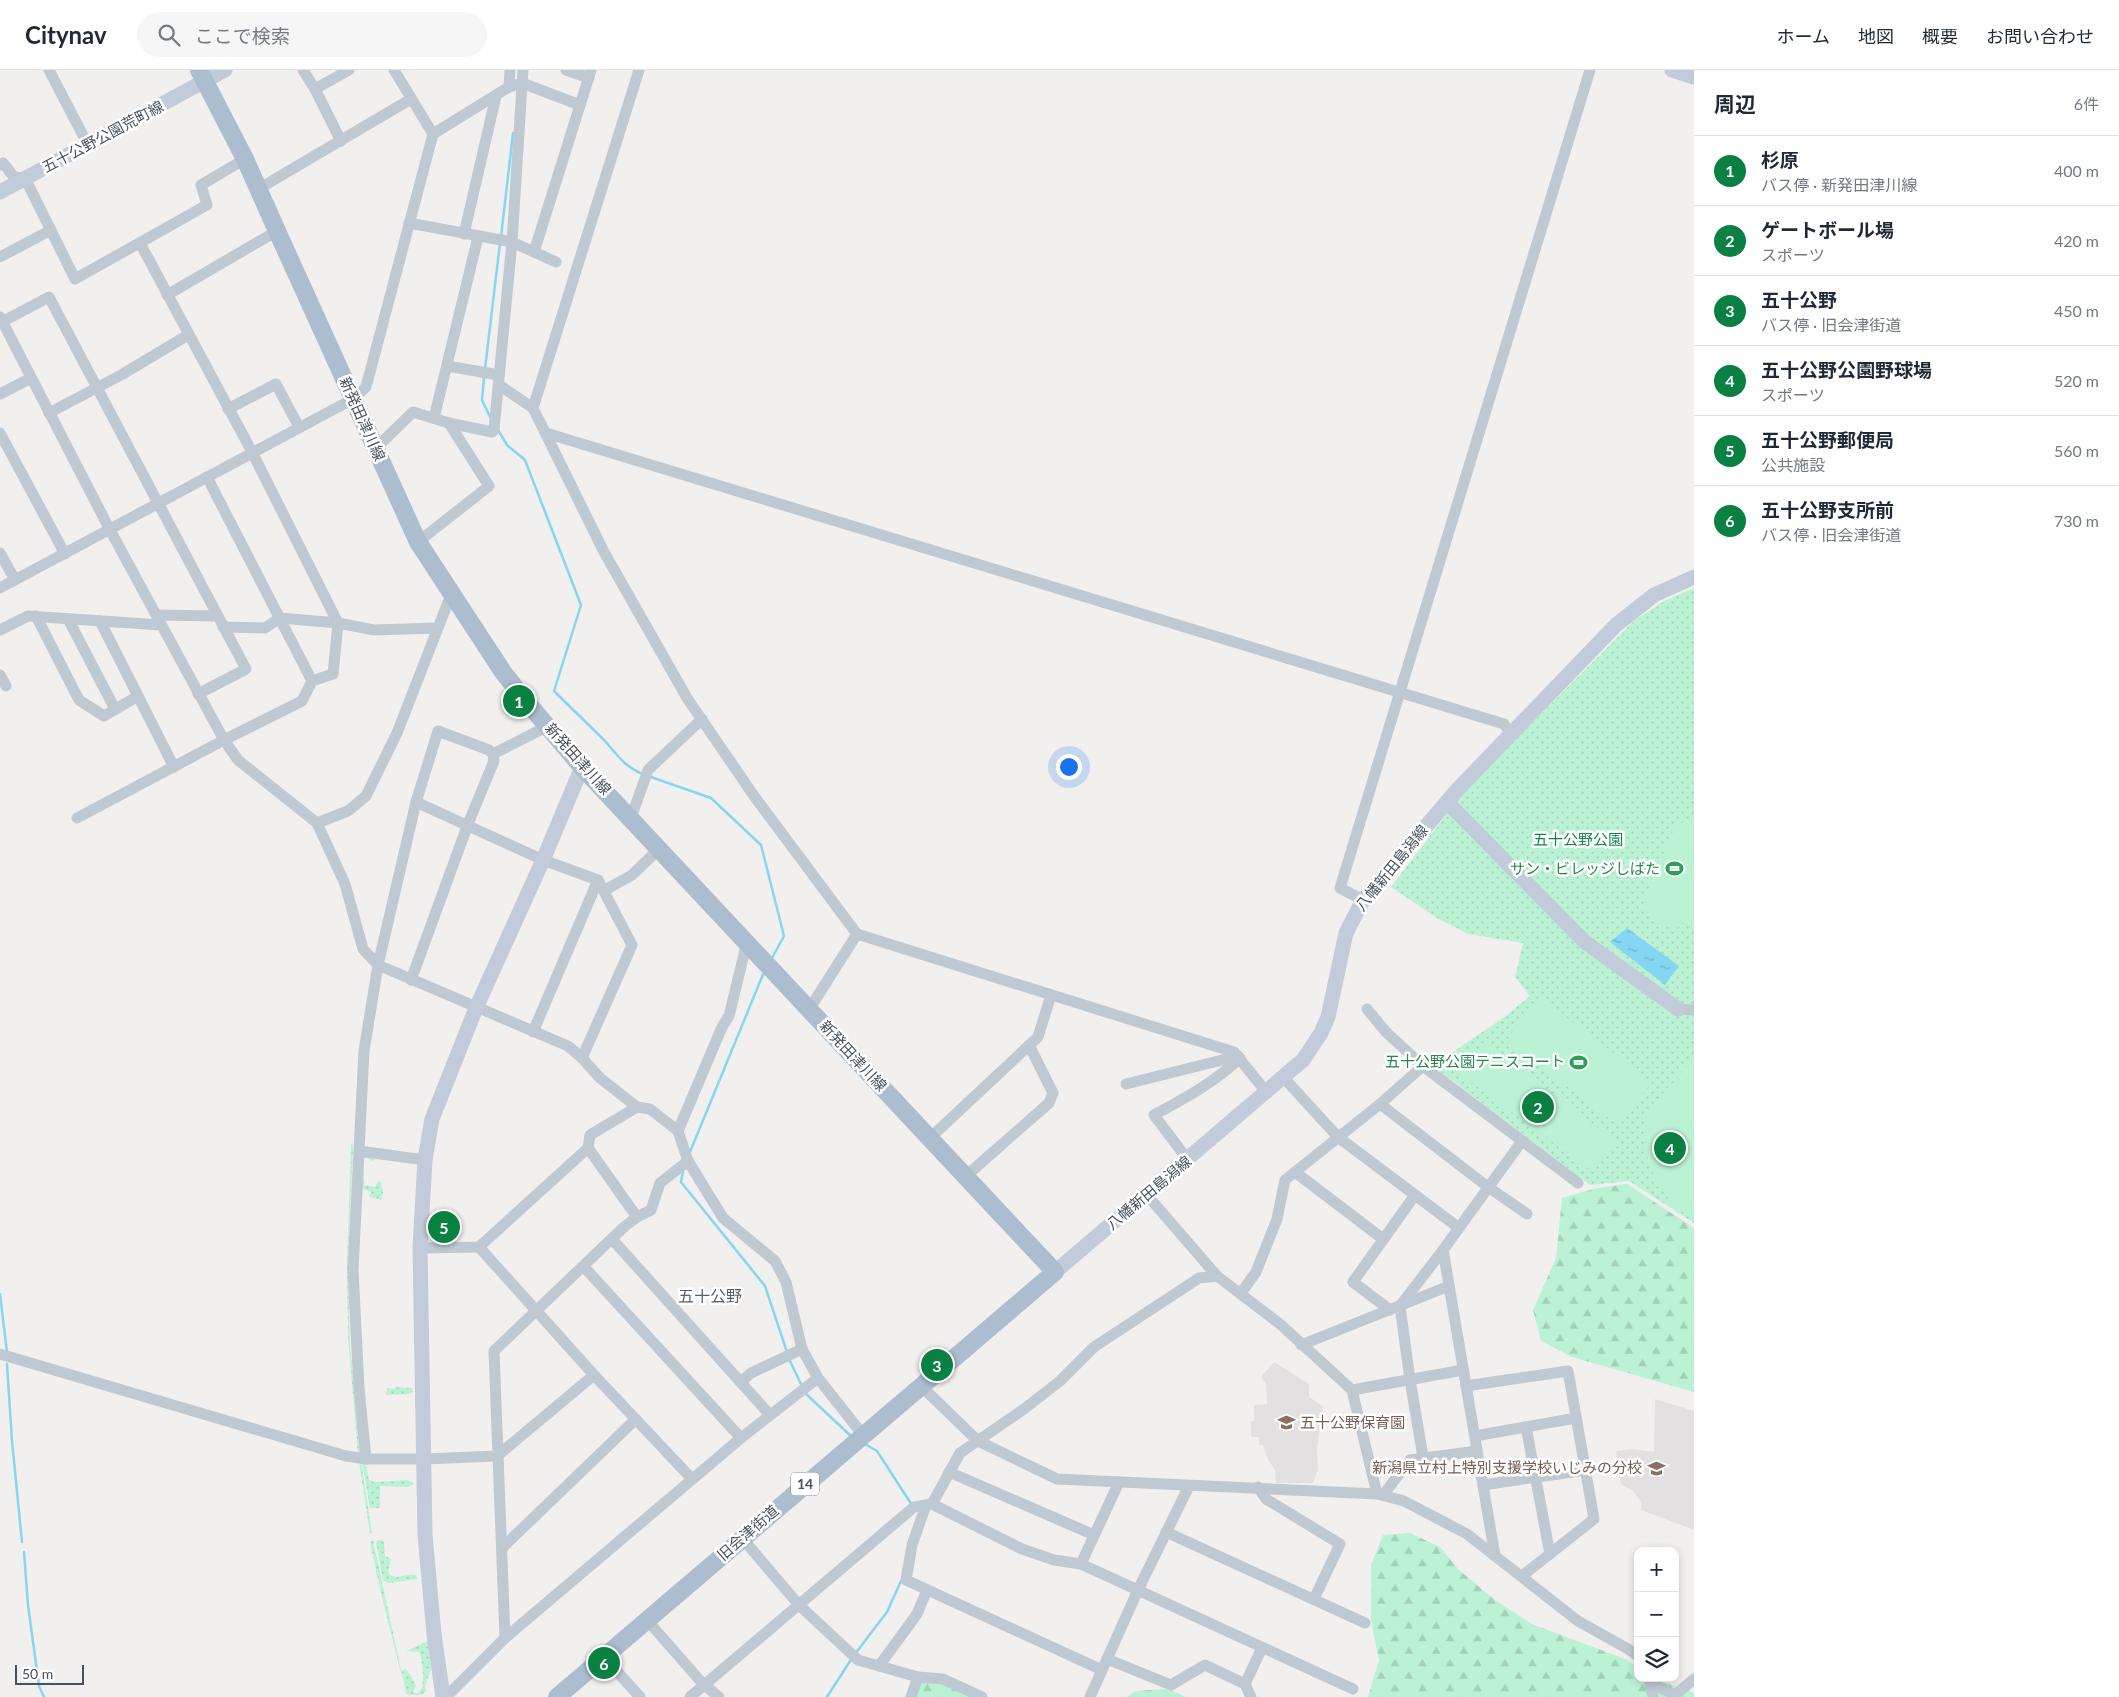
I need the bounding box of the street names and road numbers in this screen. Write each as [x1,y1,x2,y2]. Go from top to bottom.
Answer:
street label: 五十公野公園荒町線 [39,96,166,176]
street label: 新発田津川線 [336,374,389,463]
street label: 新発田津川線 [542,719,616,798]
street label: 八幡新田島潟線 [1351,821,1431,914]
street label: 新発田津川線 [816,1016,891,1094]
street label: 八幡新田島潟線 [1102,1152,1194,1233]
road number: 14 [791,1472,819,1496]
street label: 旧会津街道 [713,1501,782,1564]

